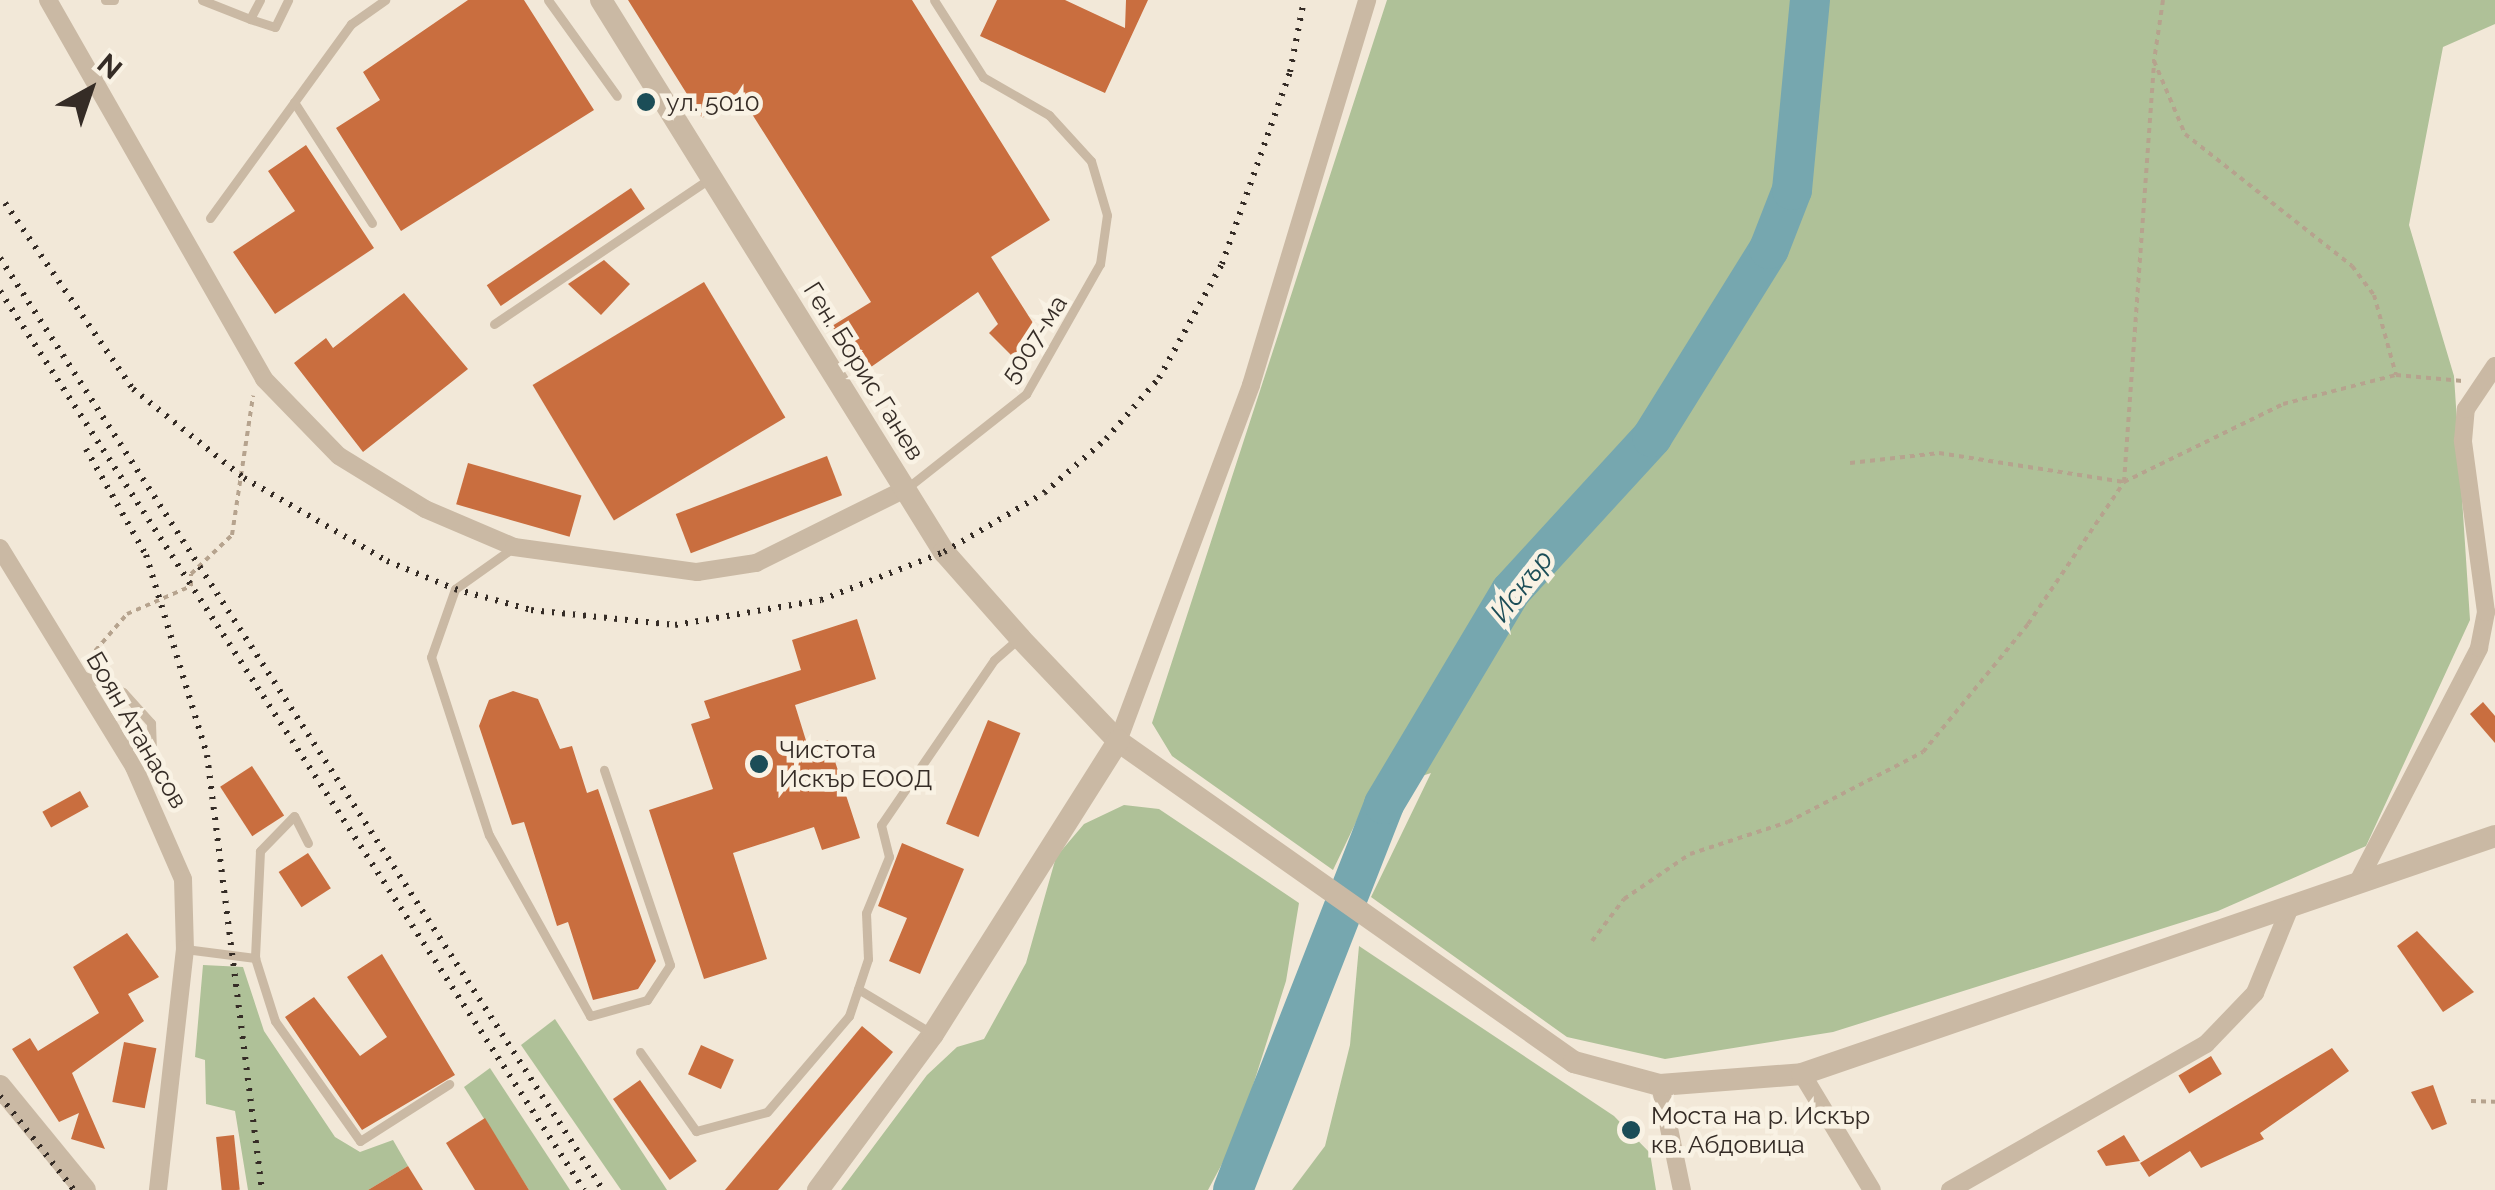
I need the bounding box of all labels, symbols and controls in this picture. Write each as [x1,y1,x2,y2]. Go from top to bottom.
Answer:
north arrow [40,40,140,140]
text: N [91,47,128,86]
place label: ул. 5010 [666,87,760,117]
marker: ул. 5010 [635,91,657,113]
street label: Ген. Борис Ганев [797,277,931,465]
street label: 5007-ма [995,290,1073,388]
water label: Искър [1484,543,1560,629]
street label: Боян Атанасов [80,646,194,814]
place label: Чистота Искър ЕООД [779,735,932,794]
marker: Чистота Искър ЕООД [748,753,770,775]
place label: Моста на р. Искър кв. Абдовица [1651,1101,1870,1160]
marker: Моста на р. Искър кв. Абдовица [1620,1119,1642,1141]

